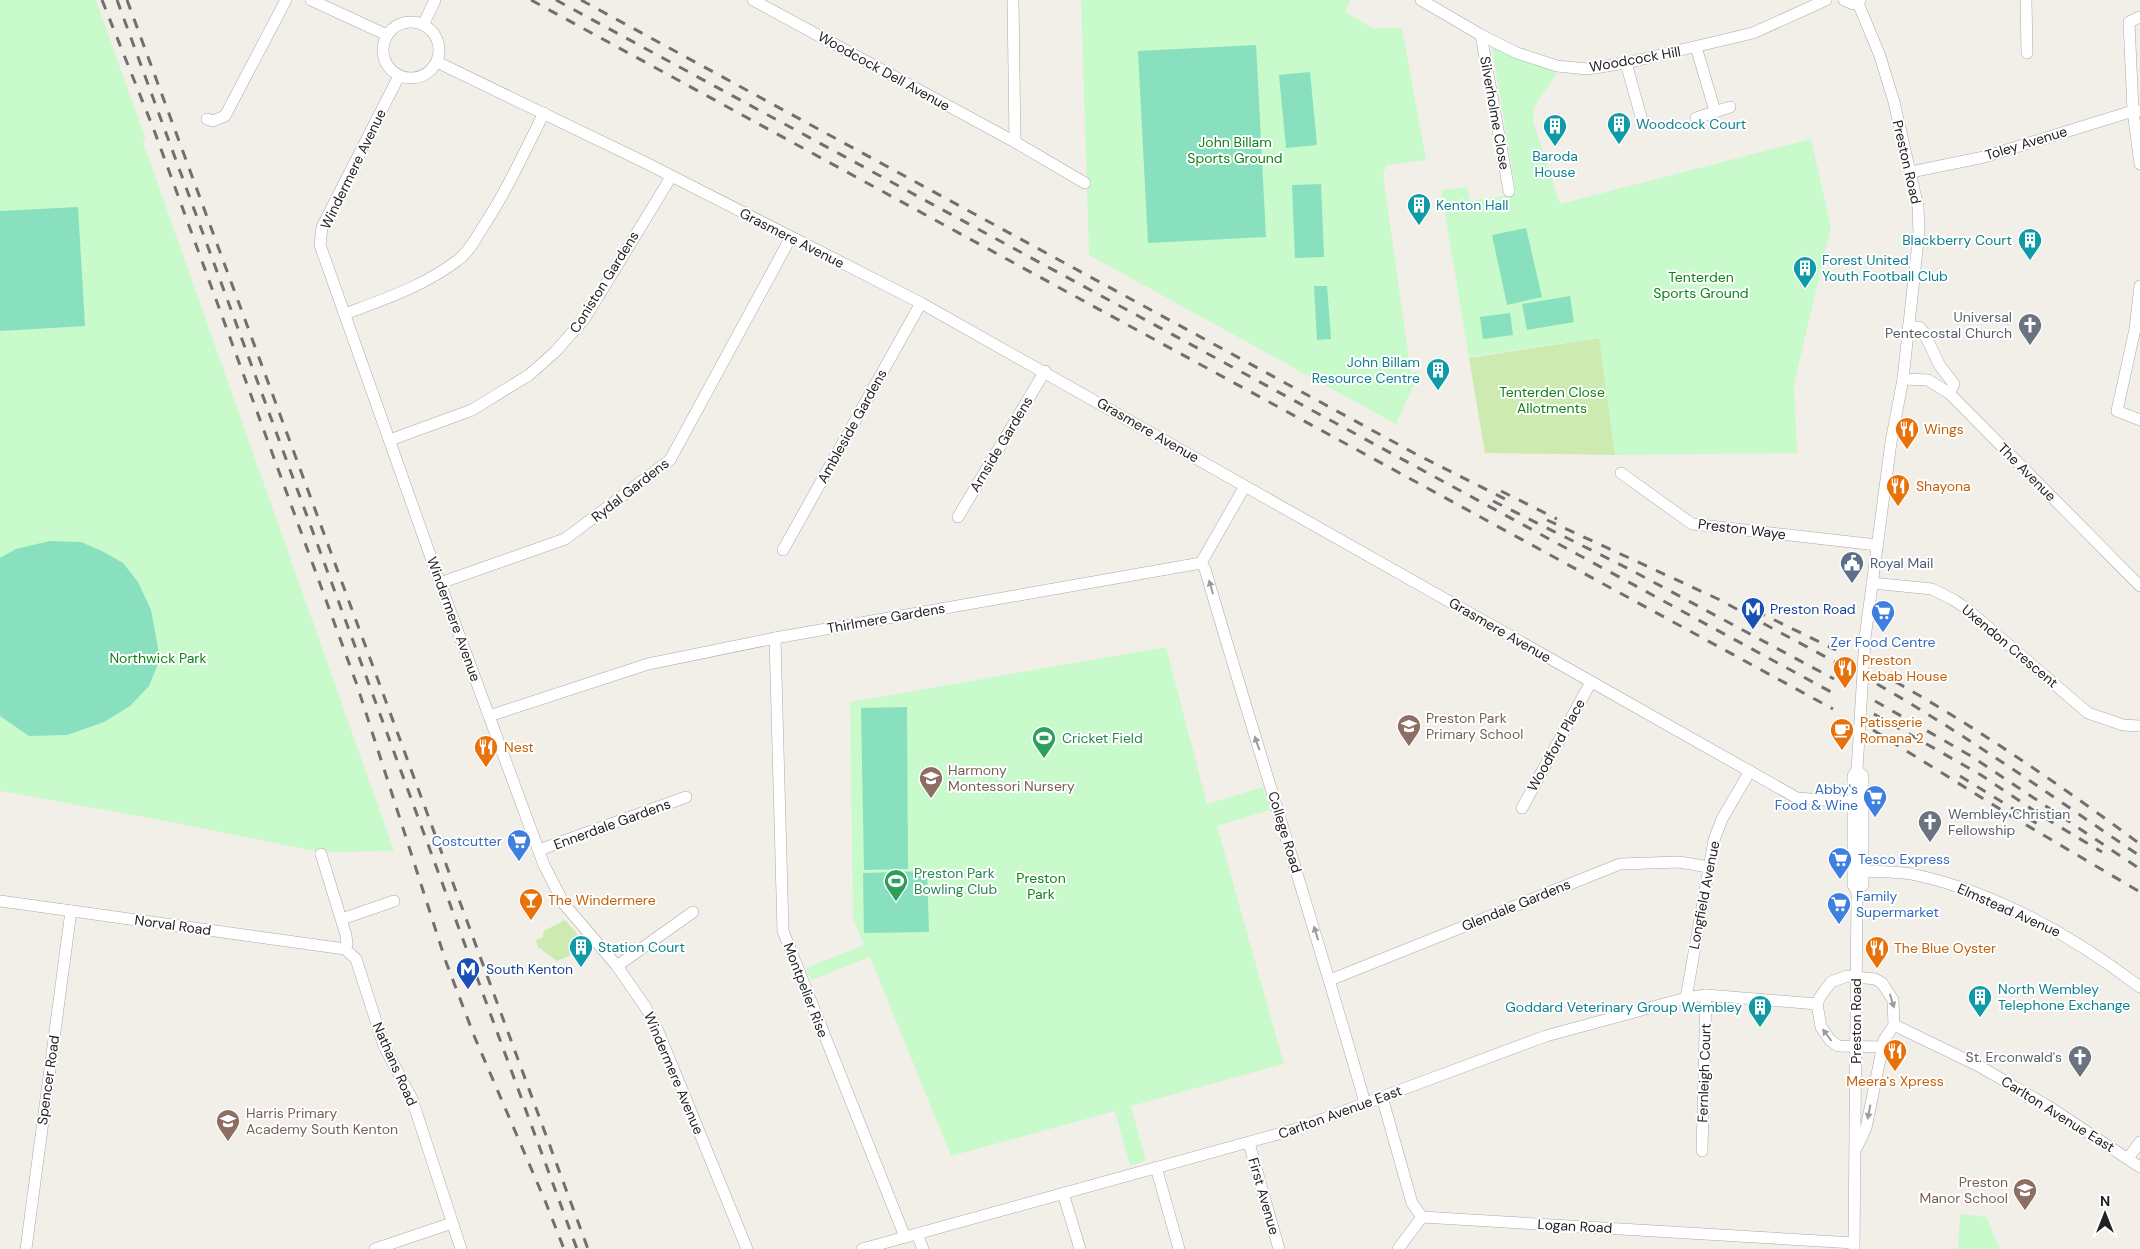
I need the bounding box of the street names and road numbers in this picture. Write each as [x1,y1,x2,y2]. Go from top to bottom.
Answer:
street label: Woodcock Dell Avenue [815,27,953,115]
street label: Woodcock Hill [1588,42,1682,76]
street label: Silverholme Close [1476,55,1514,171]
street label: Windermere Avenue [316,106,390,232]
street label: Preston Road [1889,118,1925,206]
street label: Toley Avenue [1983,122,2069,164]
street label: Grasmere Avenue [737,204,847,272]
street label: Coniston Gardens [565,228,643,336]
street label: Ambleside Gardens [813,366,891,486]
street label: Arnside Gardens [965,393,1037,495]
street label: Grasmere Avenue [1094,393,1202,467]
street label: The Avenue [1994,439,2060,505]
street label: Rydal Gardens [588,454,672,526]
street label: Preston Waye [1697,515,1787,543]
street label: Windermere Avenue [423,554,485,684]
street label: Grasmere Avenue [1446,593,1554,667]
street label: Thirlmere Gardens [826,599,946,637]
street label: Uxendon Crescent [1958,601,2062,691]
street label: Woodford Place [1523,695,1589,795]
street label: College Road [1264,789,1306,875]
street label: Ennerdale Gardens [551,795,673,853]
street label: Longfield Avenue [1685,839,1723,951]
street label: Glendale Gardens [1459,875,1573,935]
street label: Elmstead Avenue [1955,879,2063,941]
street label: Norval Road [133,911,213,939]
street label: Montpelier Rise [780,940,832,1040]
street label: Preston Road [1847,978,1865,1064]
street label: Windermere Avenue [640,1009,708,1137]
street label: Nathans Road [369,1019,421,1109]
street label: Fernleigh Court [1693,1023,1715,1123]
street label: Spencer Road [33,1034,63,1126]
street label: Carlton Avenue East [1998,1072,2118,1156]
street label: Carlton Avenue East [1276,1081,1404,1143]
street label: First Avenue [1244,1155,1284,1237]
street label: Logan Road [1537,1215,1613,1237]

